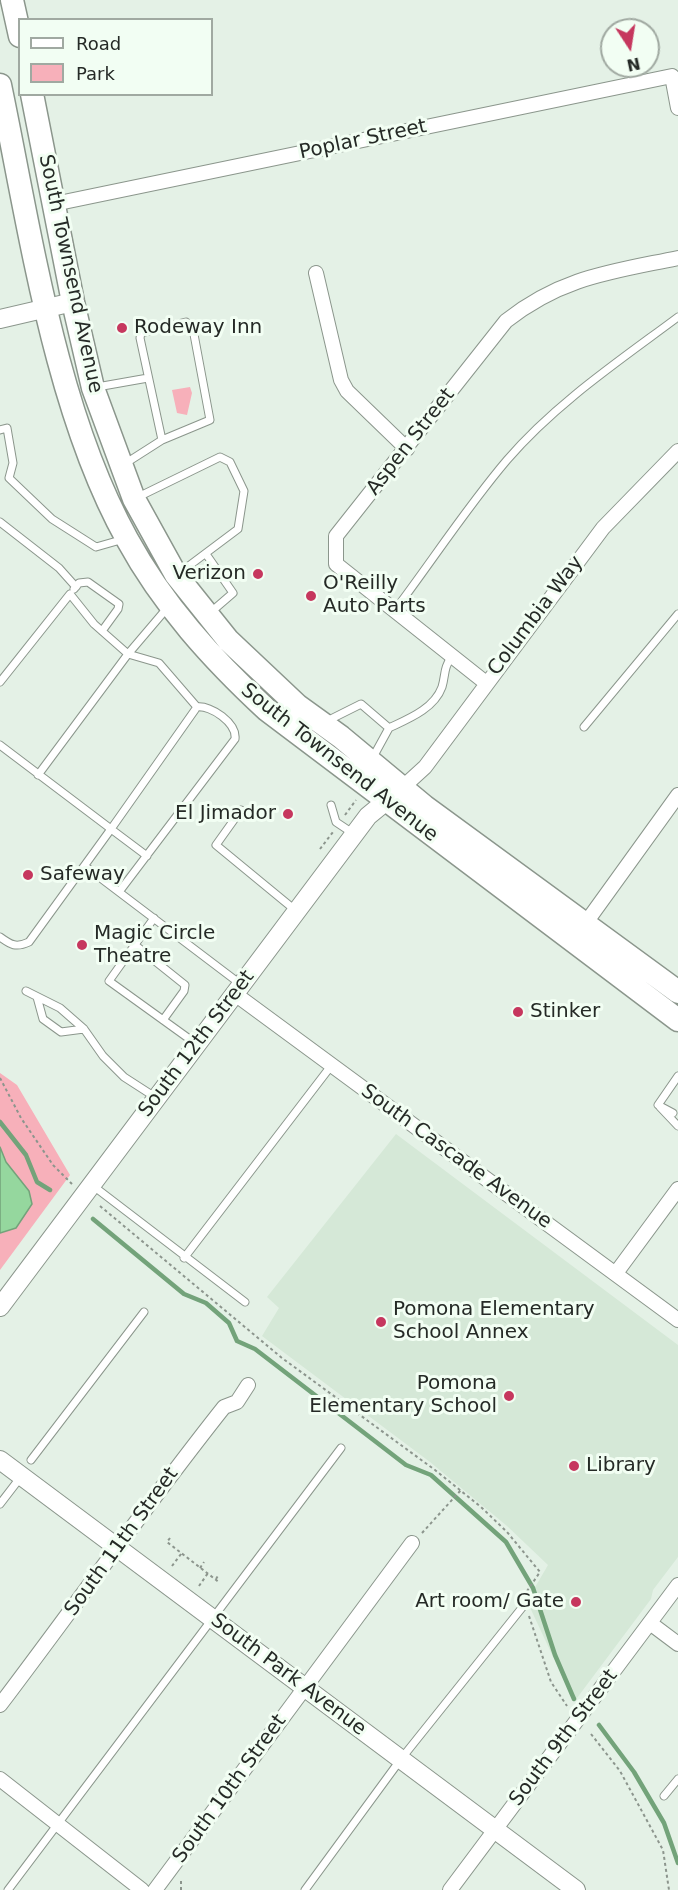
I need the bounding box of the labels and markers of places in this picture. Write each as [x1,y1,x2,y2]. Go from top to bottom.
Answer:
place label: Rodeway Inn [134,316,262,340]
marker: Rodeway Inn [115,321,129,335]
place label: Verizon [172,562,246,586]
marker: Verizon [251,567,265,581]
place label: O'Reilly Auto Parts [323,572,426,619]
marker: O'Reilly Auto Parts [304,589,318,603]
place label: El Jimador [175,802,276,826]
marker: El Jimador [281,807,295,821]
place label: Safeway [40,863,125,887]
marker: Safeway [21,868,35,882]
place label: Magic Circle Theatre [94,922,215,969]
marker: Magic Circle Theatre [75,938,89,952]
place label: Stinker [530,1000,600,1024]
marker: Stinker [511,1005,525,1019]
place label: Pomona Elementary School Annex [393,1298,595,1345]
marker: Pomona Elementary School Annex [374,1315,388,1329]
place label: Pomona Elementary School [309,1372,497,1419]
marker: Pomona Elementary School [502,1389,516,1403]
place label: Library [586,1454,656,1478]
marker: Library [567,1459,581,1473]
place label: Art room/ Gate [415,1590,564,1614]
marker: Art room/ Gate [569,1595,583,1609]

